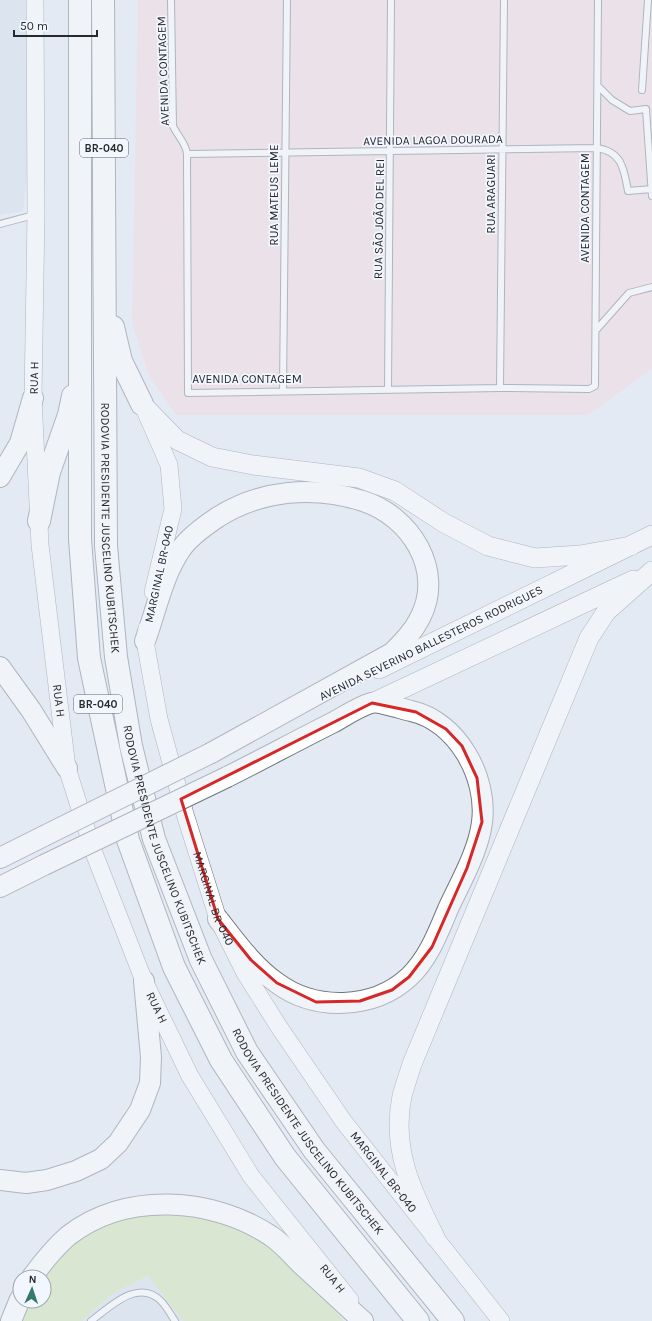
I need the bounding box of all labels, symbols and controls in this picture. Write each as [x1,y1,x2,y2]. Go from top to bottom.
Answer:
scale bar [14,12,97,38]
street label: AVENIDA CONTAGEM [154,16,172,126]
text: 50 m [20,19,48,33]
street label: AVENIDA LAGOA DOURADA [363,132,503,148]
road number: BR-040 [80,139,128,157]
street label: RUA MATEUS LEME [267,144,281,246]
street label: AVENIDA CONTAGEM [578,153,592,263]
street label: RUA ARAGUARI [484,154,498,234]
street label: RUA SÃO JOÃO DEL REI [371,159,387,279]
street label: RUA H [27,361,41,395]
street label: AVENIDA CONTAGEM [192,372,302,386]
street label: RODOVIA PRESIDENTE JUSCELINO KUBITSCHEK [98,402,123,654]
street label: MARGINAL BR-040 [142,524,176,624]
street label: AVENIDA SEVERINO BALLESTEROS RODRIGUES [317,583,545,703]
street label: RUA H [50,683,68,718]
road number: BR-040 [74,695,122,713]
street label: RODOVIA PRESIDENTE JUSCELINO KUBITSCHEK [121,724,209,968]
street label: MARGINAL BR-040 [190,850,237,948]
street label: RUA H [143,990,170,1026]
street label: RODOVIA PRESIDENTE JUSCELINO KUBITSCHEK [229,1026,387,1238]
street label: MARGINAL BR-040 [347,1129,420,1215]
street label: RUA H [317,1261,348,1296]
north arrow [12,1269,52,1309]
text: N [28,1273,37,1286]

